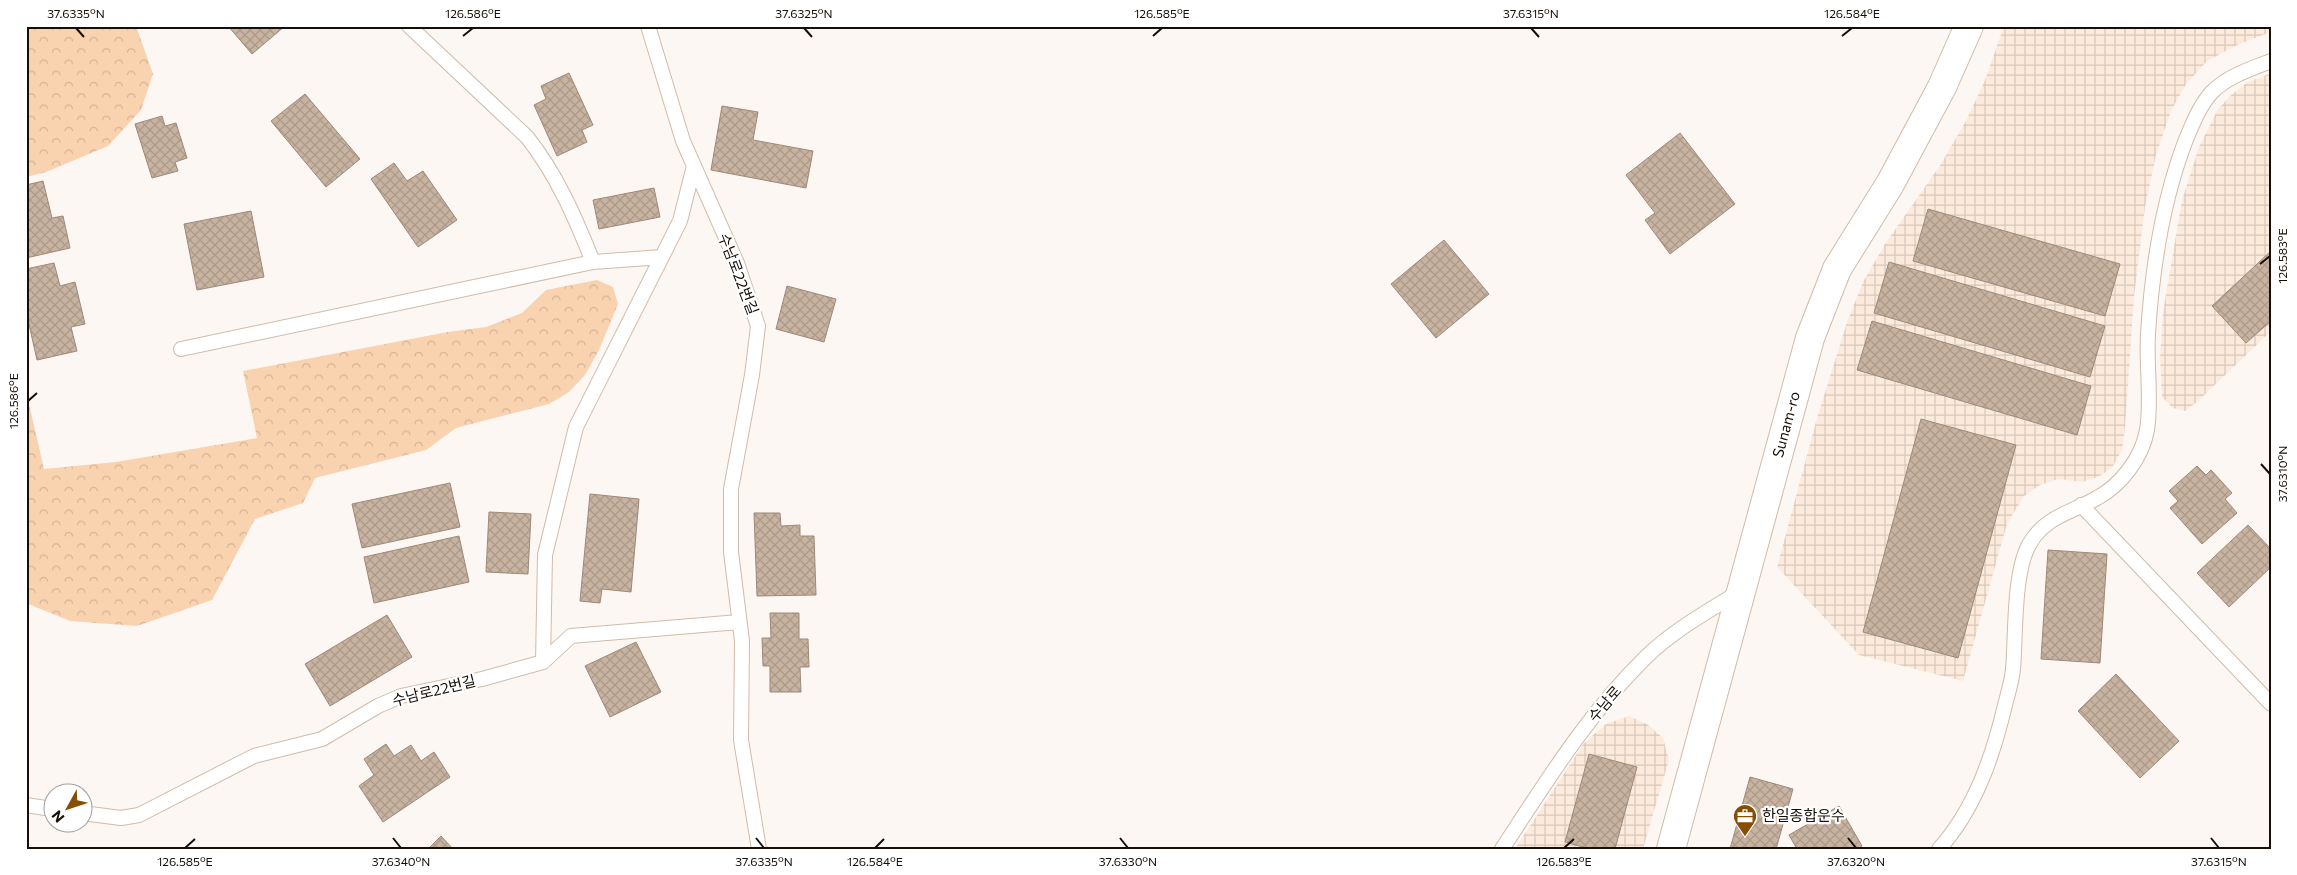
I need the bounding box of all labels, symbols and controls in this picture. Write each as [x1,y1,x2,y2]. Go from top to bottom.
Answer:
text: 37.6335°N [47,6,105,20]
text: 126.586°E [445,6,501,20]
text: 37.6325°N [775,6,833,20]
text: 126.585°E [1134,6,1190,20]
text: 37.6315°N [1503,6,1559,20]
text: 126.584°E [1824,6,1880,20]
text: 126.583°E [2275,228,2289,284]
street label: 수남로22번길 [715,230,763,317]
text: 126.586°E [6,373,20,429]
street label: Sunam-ro [1768,389,1803,459]
text: 37.6310°N [2275,446,2289,502]
street label: 수남로22번길 [390,671,477,709]
street label: 수남로 [1584,682,1625,725]
north arrow [42,782,92,832]
office icon: 한일종합운수 [1732,803,1758,837]
place label: 한일종합운수 [1762,806,1845,824]
text: N [48,807,68,826]
text: 126.585°E [157,854,213,868]
text: 37.6340°N [372,854,430,868]
text: 37.6335°N [735,854,793,868]
text: 126.584°E [847,854,903,868]
text: 37.6330°N [1099,854,1157,868]
text: 126.583°E [1536,854,1592,868]
text: 37.6320°N [1827,854,1885,868]
text: 37.6315°N [2191,854,2247,868]

